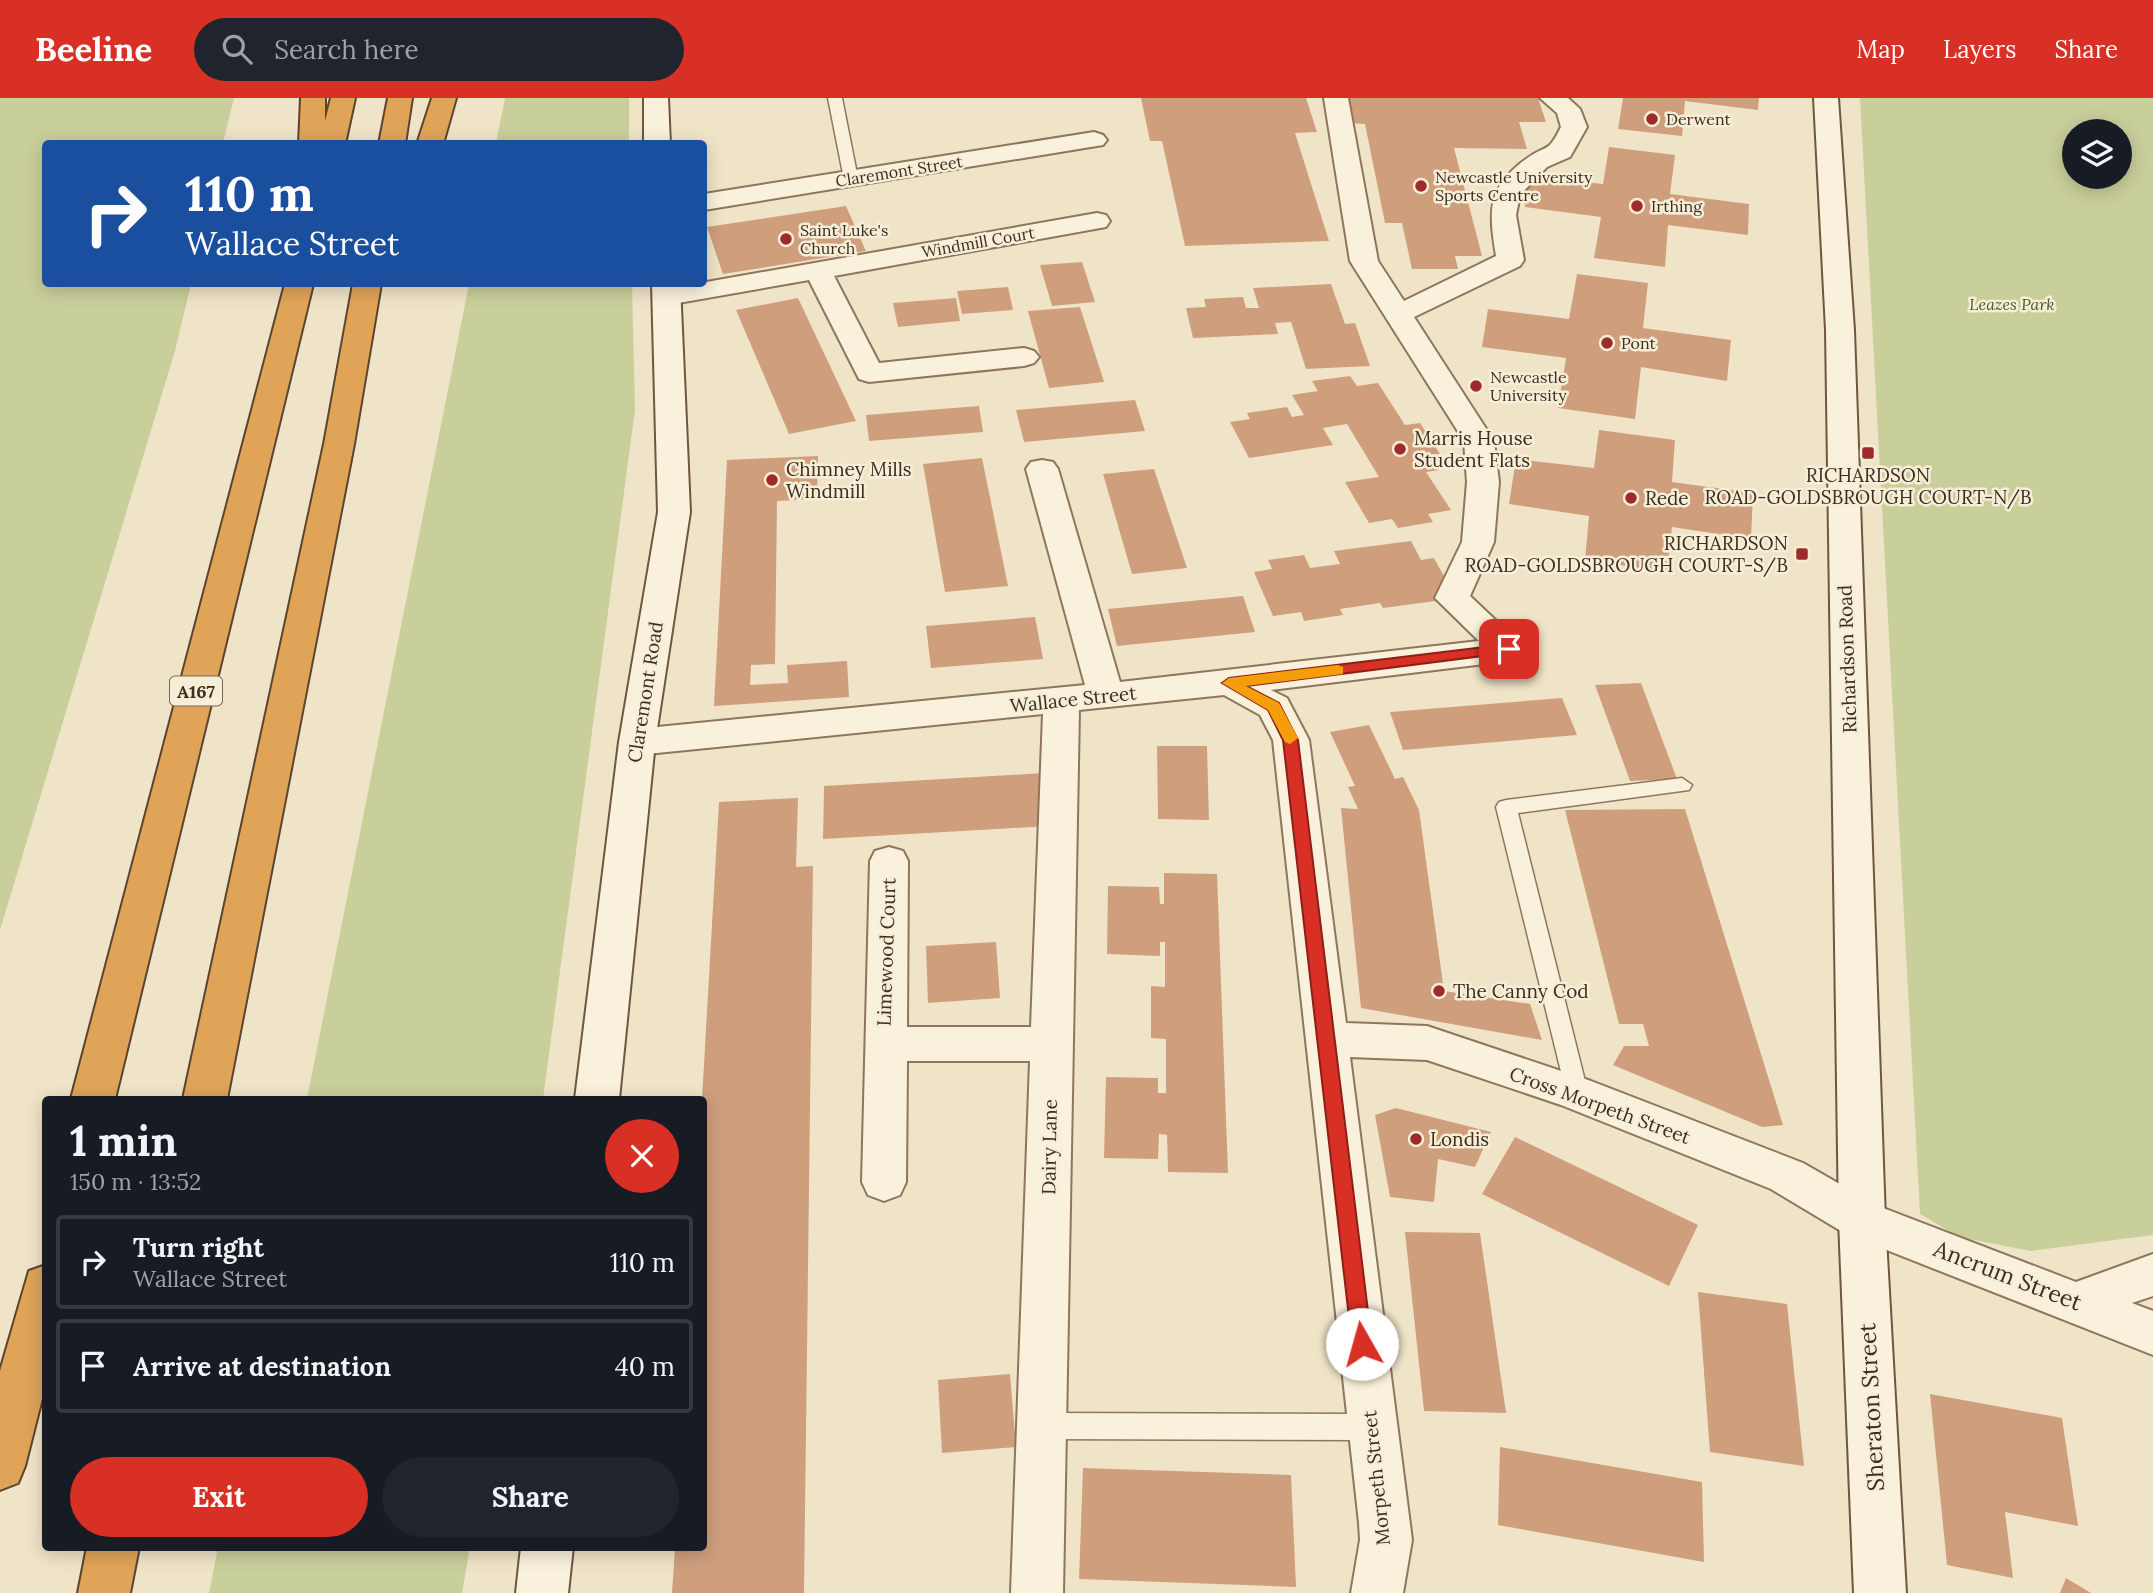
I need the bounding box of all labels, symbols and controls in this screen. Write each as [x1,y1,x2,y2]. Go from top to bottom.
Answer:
search box [194,18,684,81]
text: Beeline [35,28,152,70]
icon: search [218,30,256,68]
text: Search here [274,33,419,66]
text: Map [1856,34,1905,65]
text: Layers [1943,34,2016,65]
text: Share [2054,34,2118,65]
place label: Derwent [1666,109,1731,129]
marker: Derwent [1644,111,1660,127]
map controls [2062,119,2132,189]
button: layers [2062,119,2132,189]
street label: Claremont Street [834,151,965,191]
text: 110 m [185,162,314,224]
place label: Newcastle University Sports Centre [1435,167,1593,205]
icon: right [70,168,161,259]
marker: Newcastle University Sports Centre [1413,178,1429,194]
place label: Irthing [1651,196,1703,216]
marker: Irthing [1629,198,1645,214]
place label: Saint Luke's Church [800,220,888,258]
street label: Windmill Court [920,222,1037,262]
text: Wallace Street [185,223,399,264]
marker: Saint Luke's Church [778,231,794,247]
park label: Leazes Park [1969,294,2055,314]
place label: Pont [1621,333,1656,353]
marker: Pont [1599,335,1615,351]
place label: Newcastle University [1490,367,1567,405]
marker: Newcastle University [1468,378,1484,394]
place label: Marris House Student Flats [1414,426,1533,472]
marker: Marris House Student Flats [1392,441,1408,457]
marker: RICHARDSON ROAD-GOLDSBROUGH COURT-N/B [1860,445,1876,461]
place label: Chimney Mills Windmill [786,457,912,503]
place label: RICHARDSON ROAD-GOLDSBROUGH COURT-N/B [1704,463,2032,510]
marker: Chimney Mills Windmill [764,472,780,488]
place label: Rede [1645,486,1689,510]
marker: Rede [1623,490,1639,506]
place label: RICHARDSON ROAD-GOLDSBROUGH COURT-S/B [1464,531,1788,578]
marker: RICHARDSON ROAD-GOLDSBROUGH COURT-S/B [1794,546,1810,562]
street label: Richardson Road [1832,584,1862,734]
pin [1479,619,1539,679]
street label: Claremont Road [622,620,668,764]
icon: arrive [1490,630,1528,668]
road number: A167 [170,676,222,706]
street label: Wallace Street [1008,680,1138,718]
street label: Limewood Court [871,877,901,1027]
place label: The Canny Cod [1453,979,1589,1003]
marker: The Canny Cod [1431,983,1447,999]
street label: Cross Morpeth Street [1506,1061,1694,1149]
street label: Dairy Lane [1036,1099,1062,1195]
text: 1 min [70,1114,177,1168]
button: close [605,1119,679,1193]
place label: Londis [1430,1127,1489,1151]
marker: Londis [1408,1131,1424,1147]
text: 150 m · 13:52 [70,1167,201,1196]
text: Turn right [133,1231,264,1264]
street label: Ancrum Street [1929,1233,2086,1317]
icon: right [74,1243,112,1281]
text: 110 m [610,1246,675,1279]
text: Wallace Street [133,1264,287,1293]
position arrow [1325,1307,1399,1381]
street label: Sheraton Street [1852,1322,1890,1492]
icon: arrive [74,1347,112,1385]
text: Arrive at destination [133,1350,391,1383]
text: 40 m [615,1350,675,1383]
street label: Morpeth Street [1357,1409,1395,1547]
button: Exit [70,1457,368,1537]
button: Share [382,1457,679,1537]

